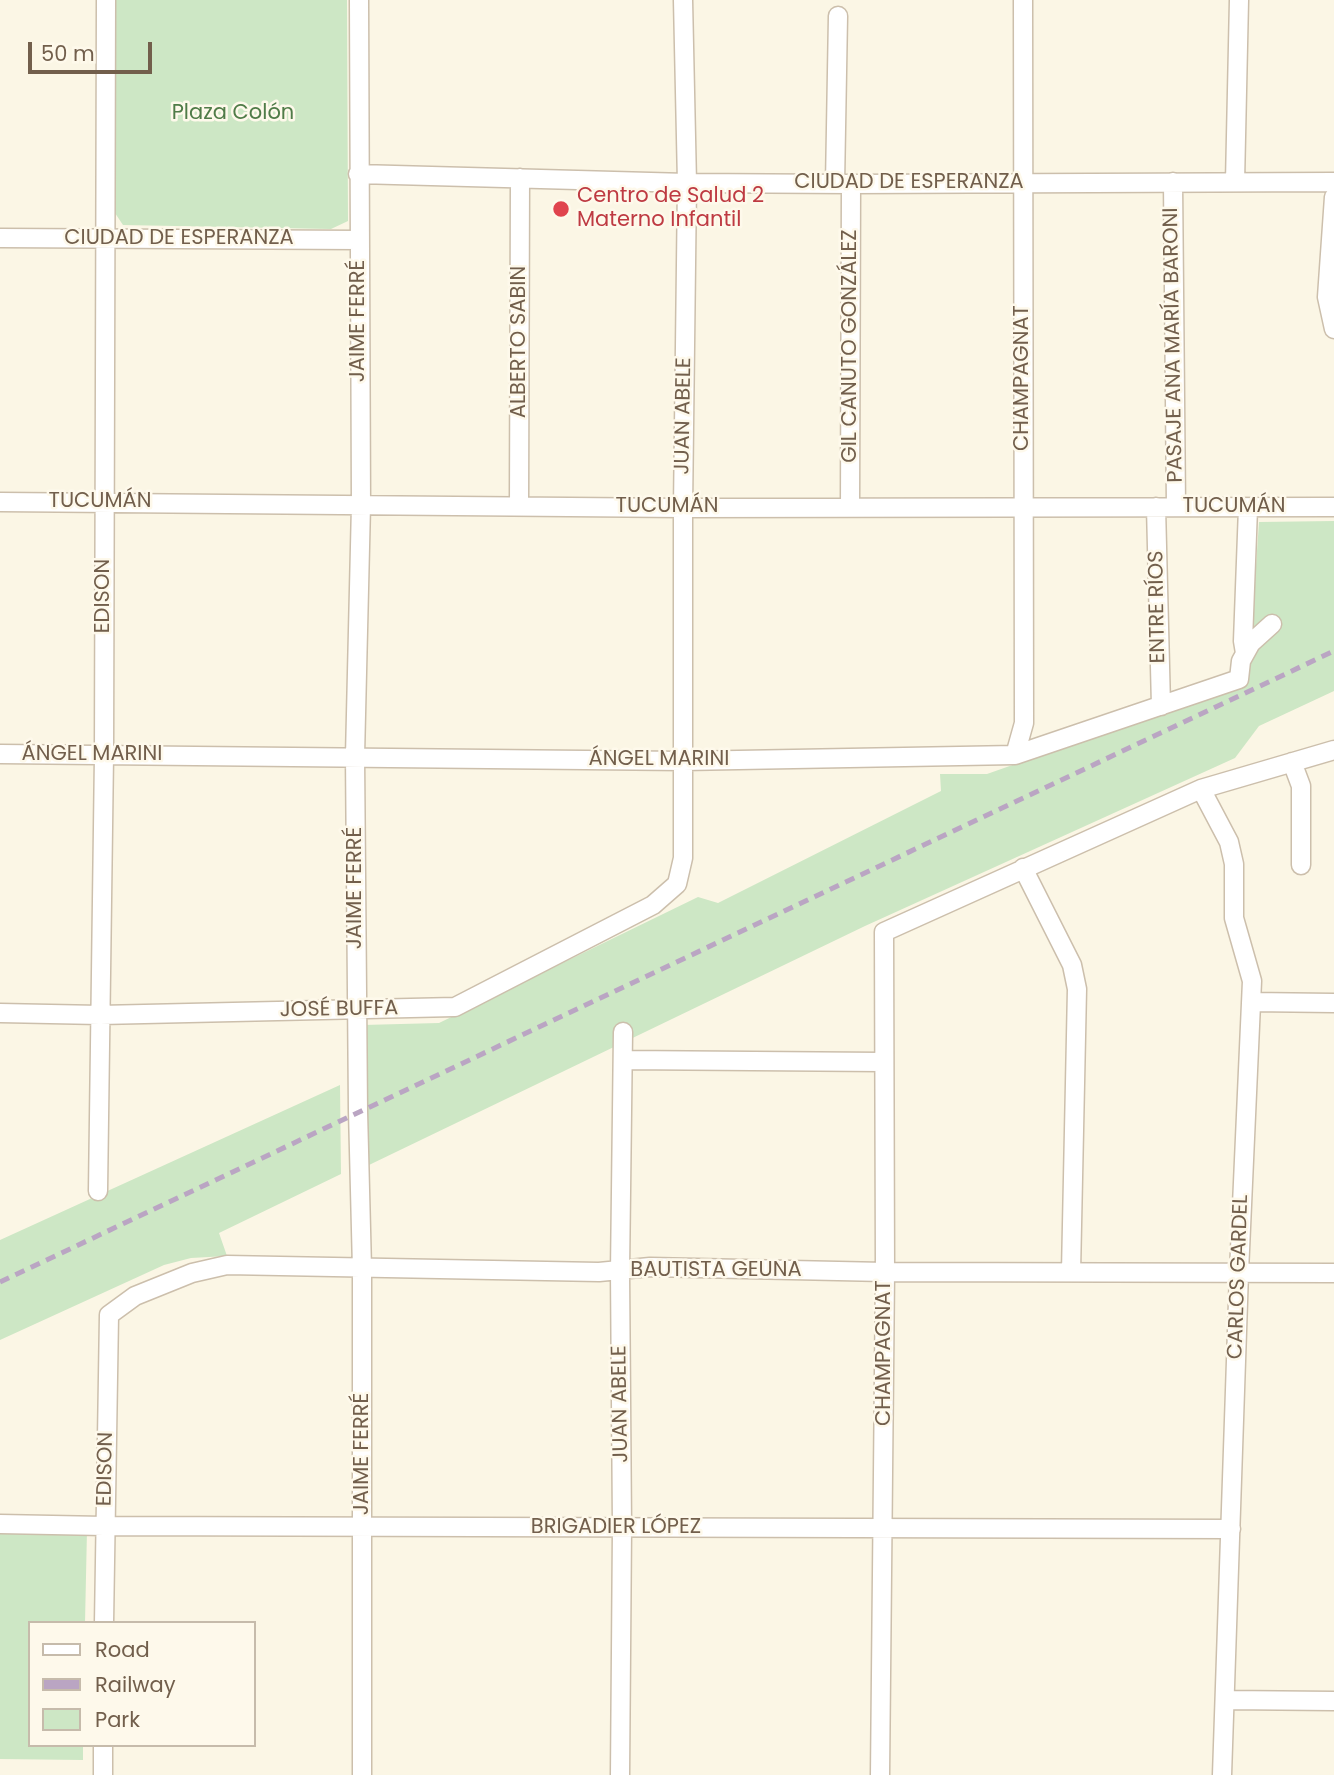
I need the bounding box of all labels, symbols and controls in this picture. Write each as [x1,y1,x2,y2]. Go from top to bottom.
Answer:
scale bar [32,28,156,72]
text: 50 m [41,39,95,68]
park label: Plaza Colón [172,101,294,127]
street label: CIUDAD DE ESPERANZA [794,170,1024,196]
place label: Centro de Salud 2 Materno Infantil [577,184,764,234]
marker: Centro de Salud 2 Materno Infantil [551,199,571,219]
street label: PASAJE ANA MARÍA BARONI [1159,207,1189,483]
street label: CIUDAD DE ESPERANZA [64,226,294,252]
street label: GIL CANUTO GONZÁLEZ [838,229,864,463]
street label: JAIME FERRÉ [346,260,372,382]
street label: ALBERTO SABIN [507,266,533,418]
street label: CHAMPAGNAT [1010,305,1036,451]
street label: JUAN ABELE [670,357,698,475]
street label: TUCUMÁN [49,489,151,515]
street label: TUCUMÁN [616,494,718,520]
street label: TUCUMÁN [1183,494,1285,520]
street label: ENTRE RÍOS [1144,550,1172,664]
street label: EDISON [91,559,117,633]
street label: ÁNGEL MARINI [22,742,162,768]
street label: ÁNGEL MARINI [589,747,729,773]
street label: JAIME FERRÉ [343,827,369,949]
street label: JOSÉ BUFFA [279,996,399,1024]
street label: CARLOS GARDEL [1224,1194,1254,1360]
street label: BAUTISTA GEUNA [630,1258,802,1284]
street label: CHAMPAGNAT [872,1280,898,1426]
street label: JUAN ABELE [607,1345,635,1463]
street label: JAIME FERRÉ [350,1393,376,1515]
street label: EDISON [93,1432,119,1506]
street label: BRIGADIER LÓPEZ [531,1515,701,1541]
legend [28,1621,256,1747]
text: Road [95,1635,150,1664]
text: Railway [95,1670,176,1699]
text: Park [95,1705,140,1734]

